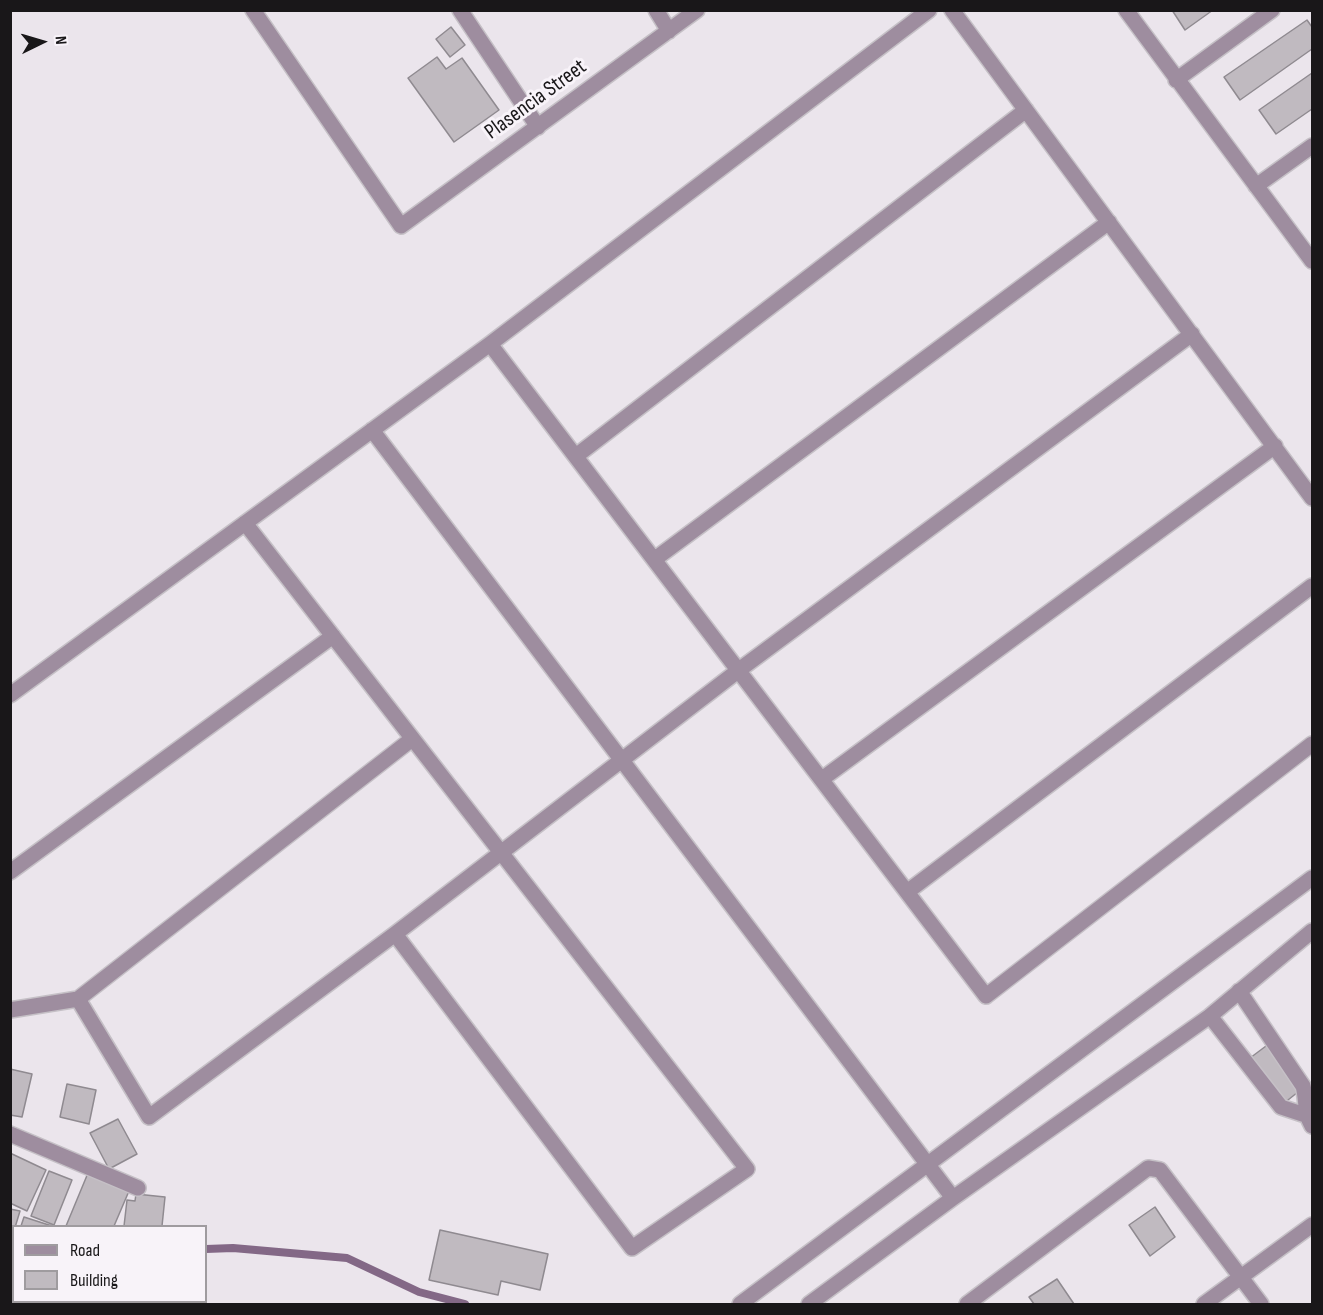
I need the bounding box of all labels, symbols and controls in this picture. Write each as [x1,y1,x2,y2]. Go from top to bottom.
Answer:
north arrow [12,12,72,72]
text: N [51,35,70,45]
street label: Plasencia Street [480,54,592,146]
legend [12,1225,207,1303]
text: Road [70,1240,100,1261]
text: Building [70,1270,118,1291]

